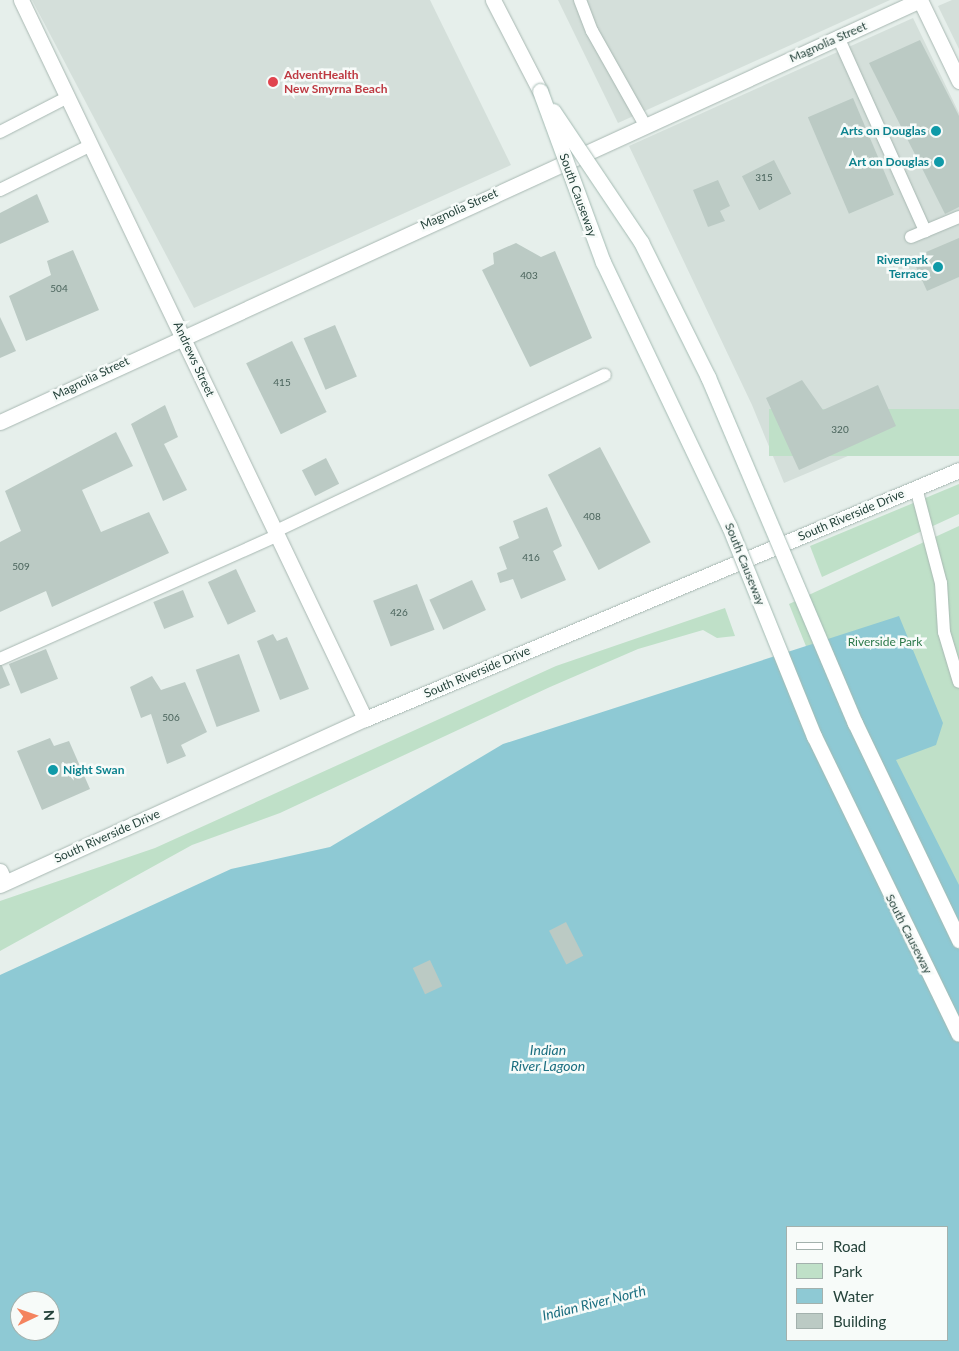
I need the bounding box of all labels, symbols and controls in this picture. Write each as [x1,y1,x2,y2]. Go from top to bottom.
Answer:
street label: Magnolia Street [787,19,869,65]
place label: AdventHealth New Smyrna Beach [284,68,388,96]
marker: AdventHealth New Smyrna Beach [266,75,280,89]
place label: Arts on Douglas [841,124,926,138]
marker: Arts on Douglas [930,125,942,137]
street label: South Causeway [556,151,600,239]
place label: Art on Douglas [849,155,929,169]
marker: Art on Douglas [933,156,945,168]
house number: 315 [755,172,773,184]
street label: Magnolia Street [418,186,500,232]
place label: Riverpark Terrace [876,253,928,281]
marker: Riverpark Terrace [932,261,944,273]
house number: 403 [520,270,538,282]
house number: 504 [50,283,68,295]
street label: Andrews Street [170,319,218,399]
street label: Magnolia Street [51,353,131,403]
house number: 415 [273,377,291,389]
house number: 320 [831,424,849,436]
street label: South Riverside Drive [796,486,906,544]
house number: 408 [583,511,601,523]
street label: South Causeway [722,521,768,607]
house number: 416 [522,552,540,564]
house number: 509 [12,561,30,573]
house number: 426 [390,607,408,619]
park label: Riverside Park [848,635,922,649]
street label: South Riverside Drive [422,643,532,701]
house number: 506 [162,712,180,724]
place label: Night Swan [63,763,124,777]
marker: Night Swan [47,764,59,776]
street label: South Riverside Drive [52,806,162,866]
street label: South Causeway [883,892,935,976]
water label: Indian River Lagoon [511,1042,585,1074]
legend [786,1226,949,1341]
text: Road [833,1237,866,1255]
text: Park [833,1262,862,1280]
water label: Indian River North [540,1282,648,1324]
text: Water [833,1287,874,1305]
north arrow [10,1291,60,1341]
text: N [41,1309,58,1321]
text: Building [833,1312,886,1330]

